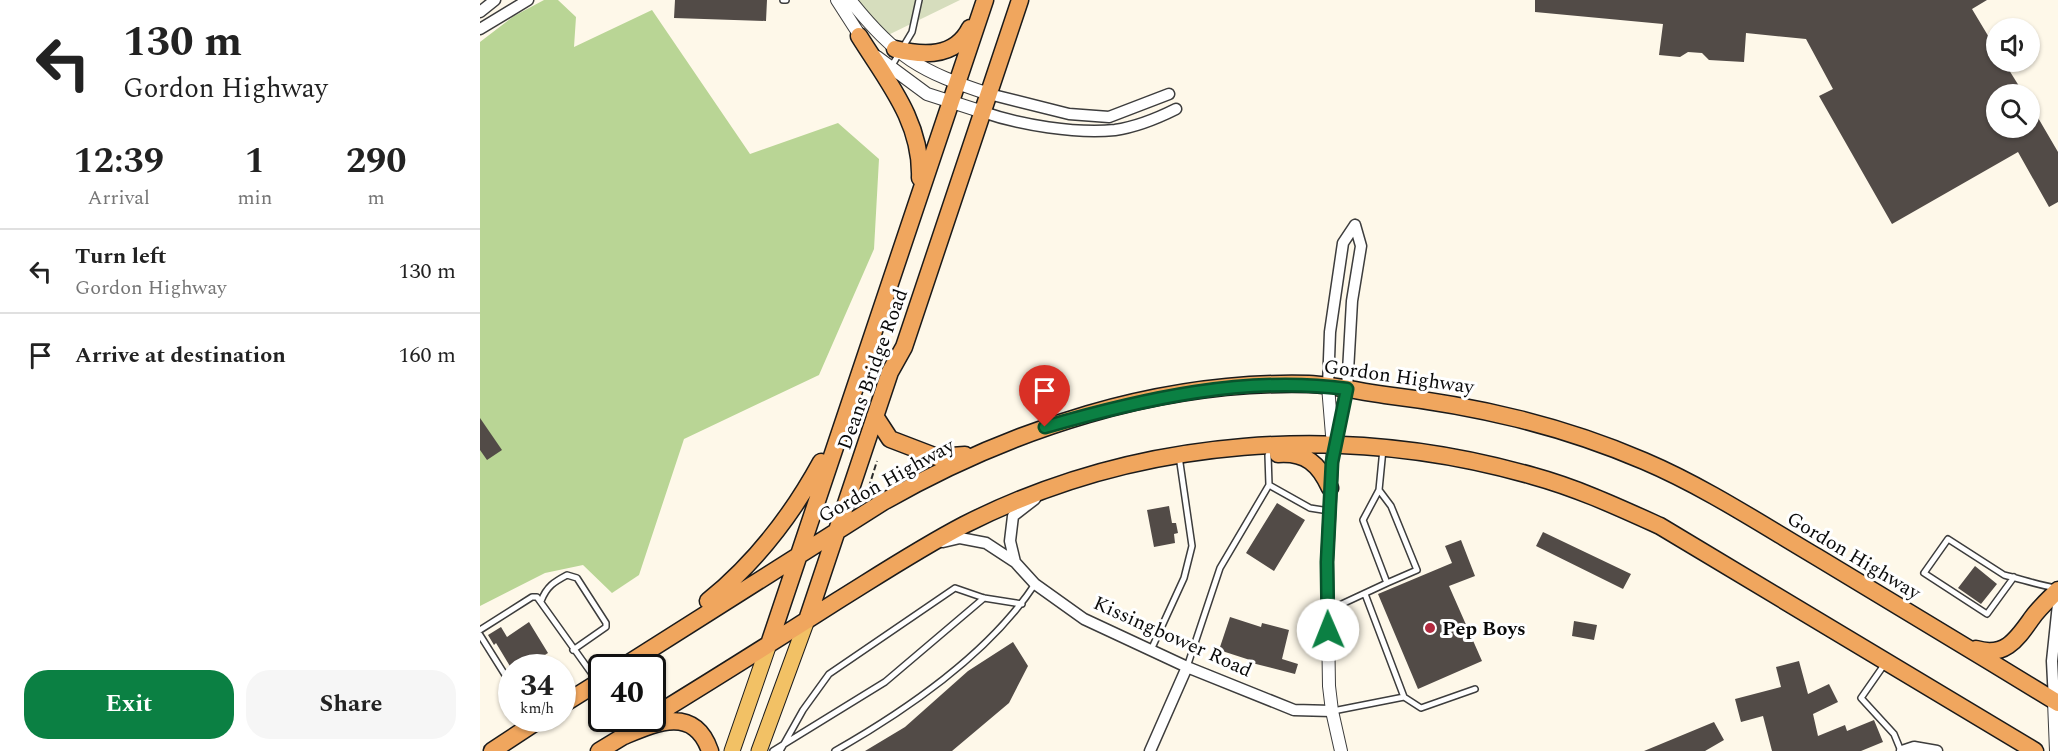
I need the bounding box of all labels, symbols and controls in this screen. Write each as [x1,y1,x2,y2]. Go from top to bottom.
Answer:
text: 130 m [123,11,242,74]
map controls [1986,18,2040,138]
button: sound [1986,18,2040,72]
icon: left [24,24,102,102]
text: Gordon Highway [123,68,328,110]
button: search [1986,84,2040,138]
text: 12:39 [73,134,164,189]
text: 1 [245,134,265,189]
text: 290 [346,134,406,189]
text: Arrival [88,183,150,213]
text: min [237,183,272,213]
text: m [368,183,385,213]
text: Turn left [75,240,167,273]
icon: left [24,255,57,288]
text: 130 m [399,255,456,288]
text: Gordon Highway [75,273,227,303]
street label: Deans Bridge Road [830,285,916,454]
icon: arrive [24,339,57,372]
text: Arrive at destination [75,339,286,372]
text: 160 m [399,339,456,372]
street label: Gordon Highway [1322,352,1477,403]
pin [1019,365,1070,427]
icon: arrive [1028,374,1061,407]
street label: Gordon Highway [813,430,961,531]
street label: Gordon Highway [1781,504,1927,608]
street label: Kissingbower Road [1088,588,1257,685]
position arrow [1296,598,1360,662]
place label: Pep Boys [1442,614,1526,644]
marker: Pep Boys [1423,621,1437,635]
speed limit sign: 40 [588,654,666,732]
text: 34 [520,663,554,709]
button: Exit [24,670,234,739]
button: Share [246,670,456,739]
text: km/h [520,697,554,720]

